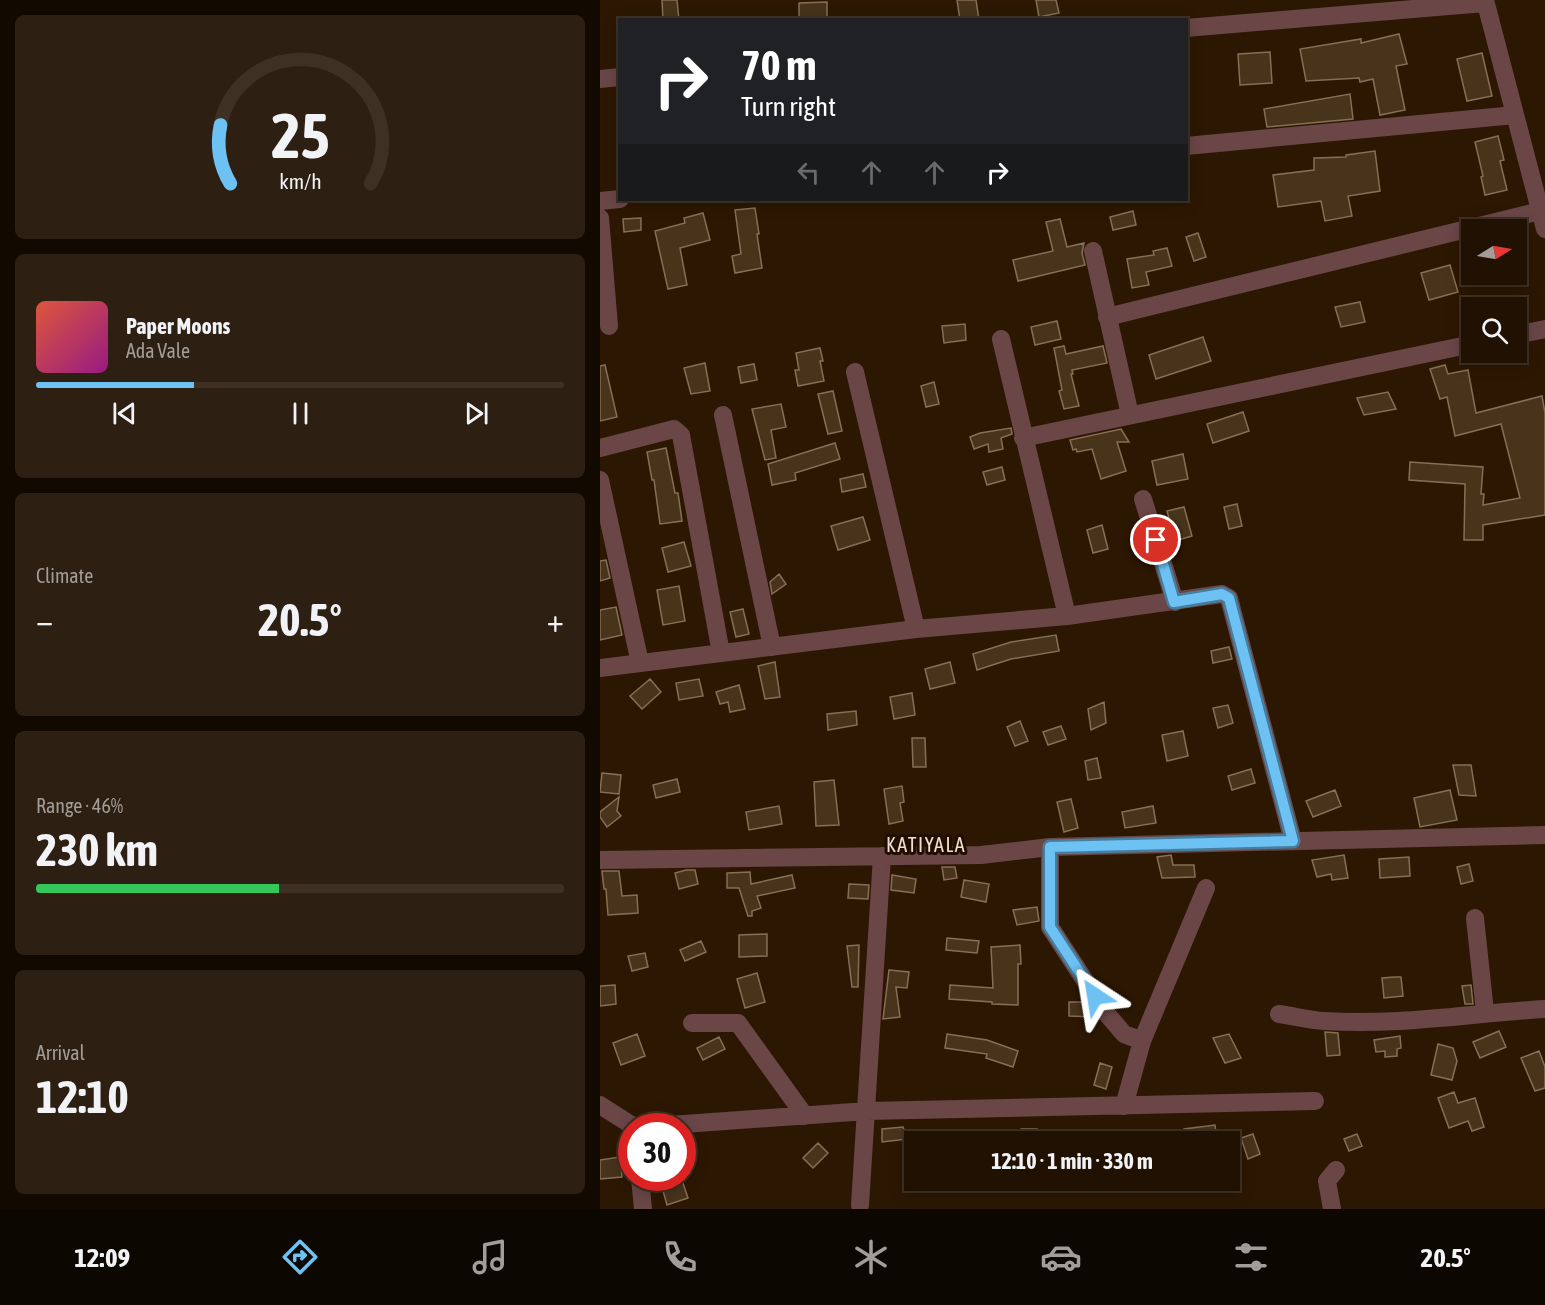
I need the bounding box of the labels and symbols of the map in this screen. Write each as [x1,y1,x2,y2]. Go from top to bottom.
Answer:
north arrow [1461,219,1527,285]
pin [1130,514,1181,565]
district label: KATIYALA [886,833,966,856]
position arrow [1063,964,1127,1028]
speed limit sign: 30 [618,1113,696,1191]

